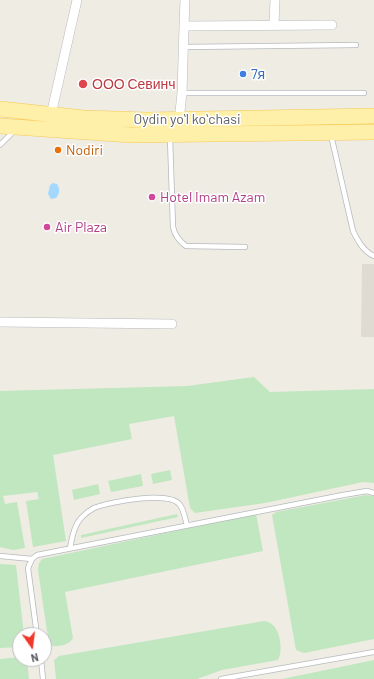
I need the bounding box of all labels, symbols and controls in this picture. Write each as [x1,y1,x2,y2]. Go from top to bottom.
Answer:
place label: 7я [251,66,265,82]
marker: 7я [238,69,248,79]
place label: ООО Севинч [92,76,176,92]
marker: ООО Севинч [77,78,89,90]
street label: Oydin yoʻl koʻchasi [134,111,240,127]
place label: Nodiri [66,142,103,158]
marker: Nodiri [53,145,63,155]
place label: Hotel Imam Azam [160,189,265,205]
marker: Hotel Imam Azam [147,192,157,202]
place label: Air Plaza [55,219,107,235]
marker: Air Plaza [42,222,52,232]
north arrow [12,627,52,667]
text: N [30,651,40,665]

